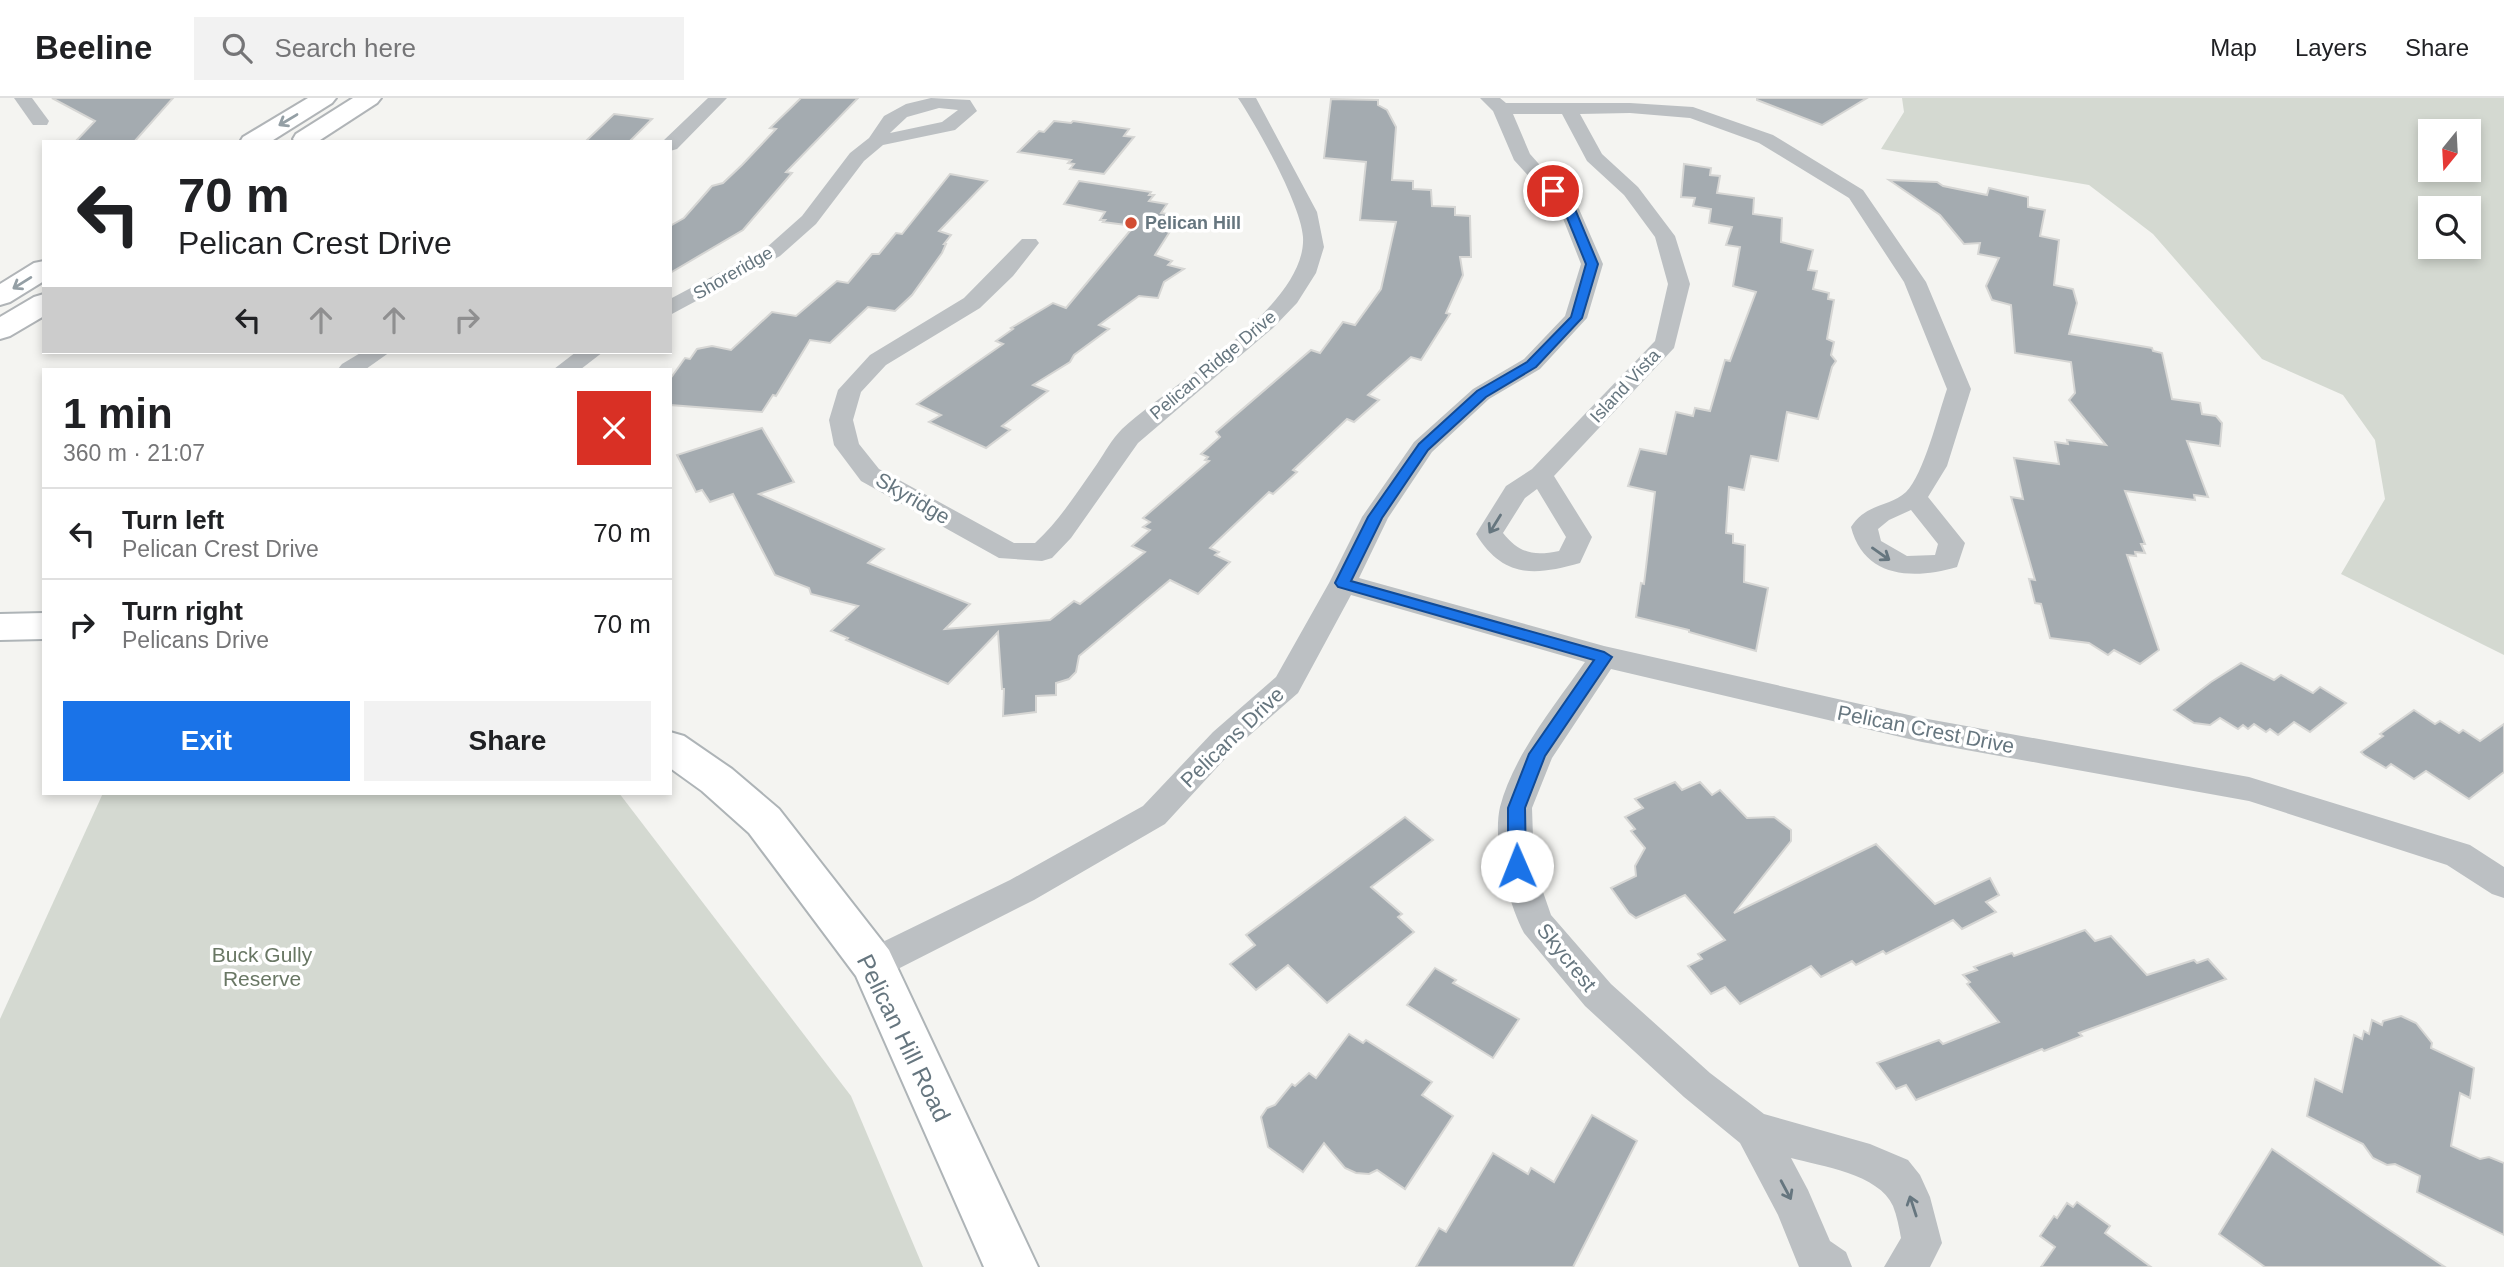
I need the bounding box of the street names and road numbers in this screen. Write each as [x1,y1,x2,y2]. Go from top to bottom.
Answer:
street label: Shoreridge [690,242,776,304]
street label: Pelican Ridge Drive [1146,307,1280,423]
street label: Island Vista [1586,345,1665,427]
street label: Skyridge [872,468,954,528]
street label: Pelicans Drive [1176,682,1288,792]
street label: Pelican Crest Drive [1836,701,2016,757]
street label: Skycrest [1533,918,1601,996]
street label: Pelican Hill Road [852,950,956,1126]

